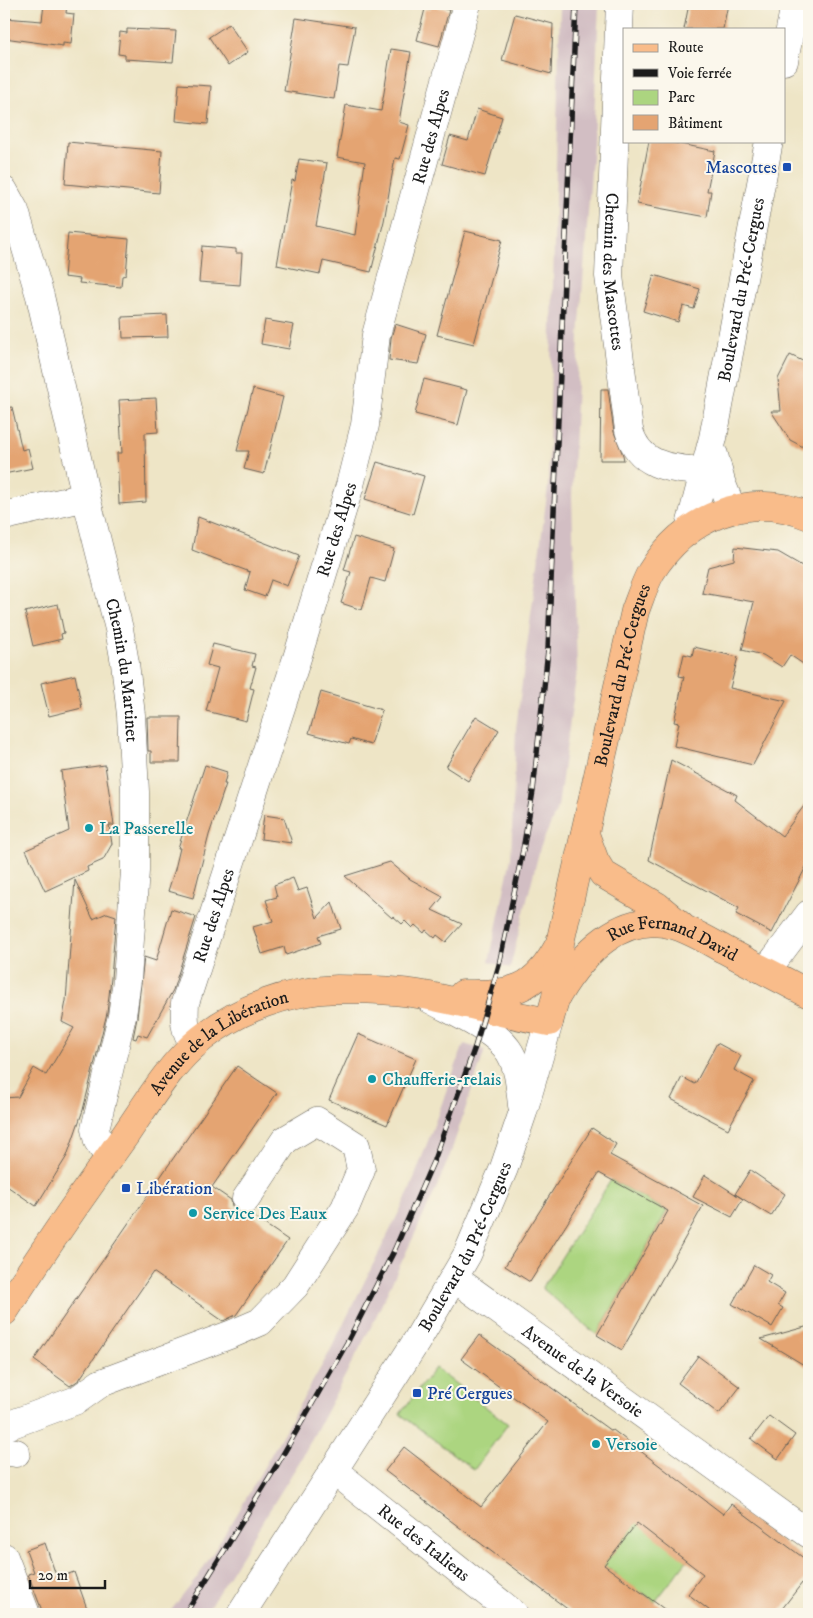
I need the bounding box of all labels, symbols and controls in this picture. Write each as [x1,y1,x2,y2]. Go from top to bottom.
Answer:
legend [623,28,786,142]
text: Route [668,38,703,57]
text: Voie ferrée [667,64,732,83]
street label: Rue des Alpes [408,87,455,187]
text: Parc [668,88,696,107]
text: Bâtiment [668,114,723,133]
place label: Mascottes [705,157,777,179]
marker: Mascottes [781,161,793,173]
street label: Chemin des Mascottes [597,192,629,352]
street label: Boulevard du Pré-Cergues [714,196,770,384]
street label: Rue des Alpes [312,480,362,580]
street label: Boulevard du Pré-Cergues [590,581,656,769]
street label: Chemin du Martinet [100,596,142,743]
place label: La Passerelle [99,818,193,840]
marker: La Passerelle [83,822,95,834]
street label: Rue des Alpes [189,866,240,966]
street label: Rue Fernand David [603,912,741,967]
street label: Avenue de la Libération [145,986,291,1100]
place label: Chaufferie-relais [382,1069,501,1091]
marker: Chaufferie-relais [366,1073,378,1085]
street label: Boulevard du Pré-Cergues [414,1159,517,1336]
place label: Libération [136,1178,213,1200]
marker: Libération [120,1182,132,1194]
place label: Service Des Eaux [203,1203,327,1225]
marker: Service Des Eaux [187,1207,199,1219]
street label: Avenue de la Versoie [517,1321,647,1423]
place label: Pré Cergues [427,1383,513,1405]
marker: Pré Cergues [411,1387,423,1399]
place label: Versoie [605,1434,657,1456]
marker: Versoie [590,1438,602,1450]
street label: Rue des Italiens [373,1500,474,1587]
scale bar [30,1558,105,1590]
text: 20 m [38,1566,68,1585]

